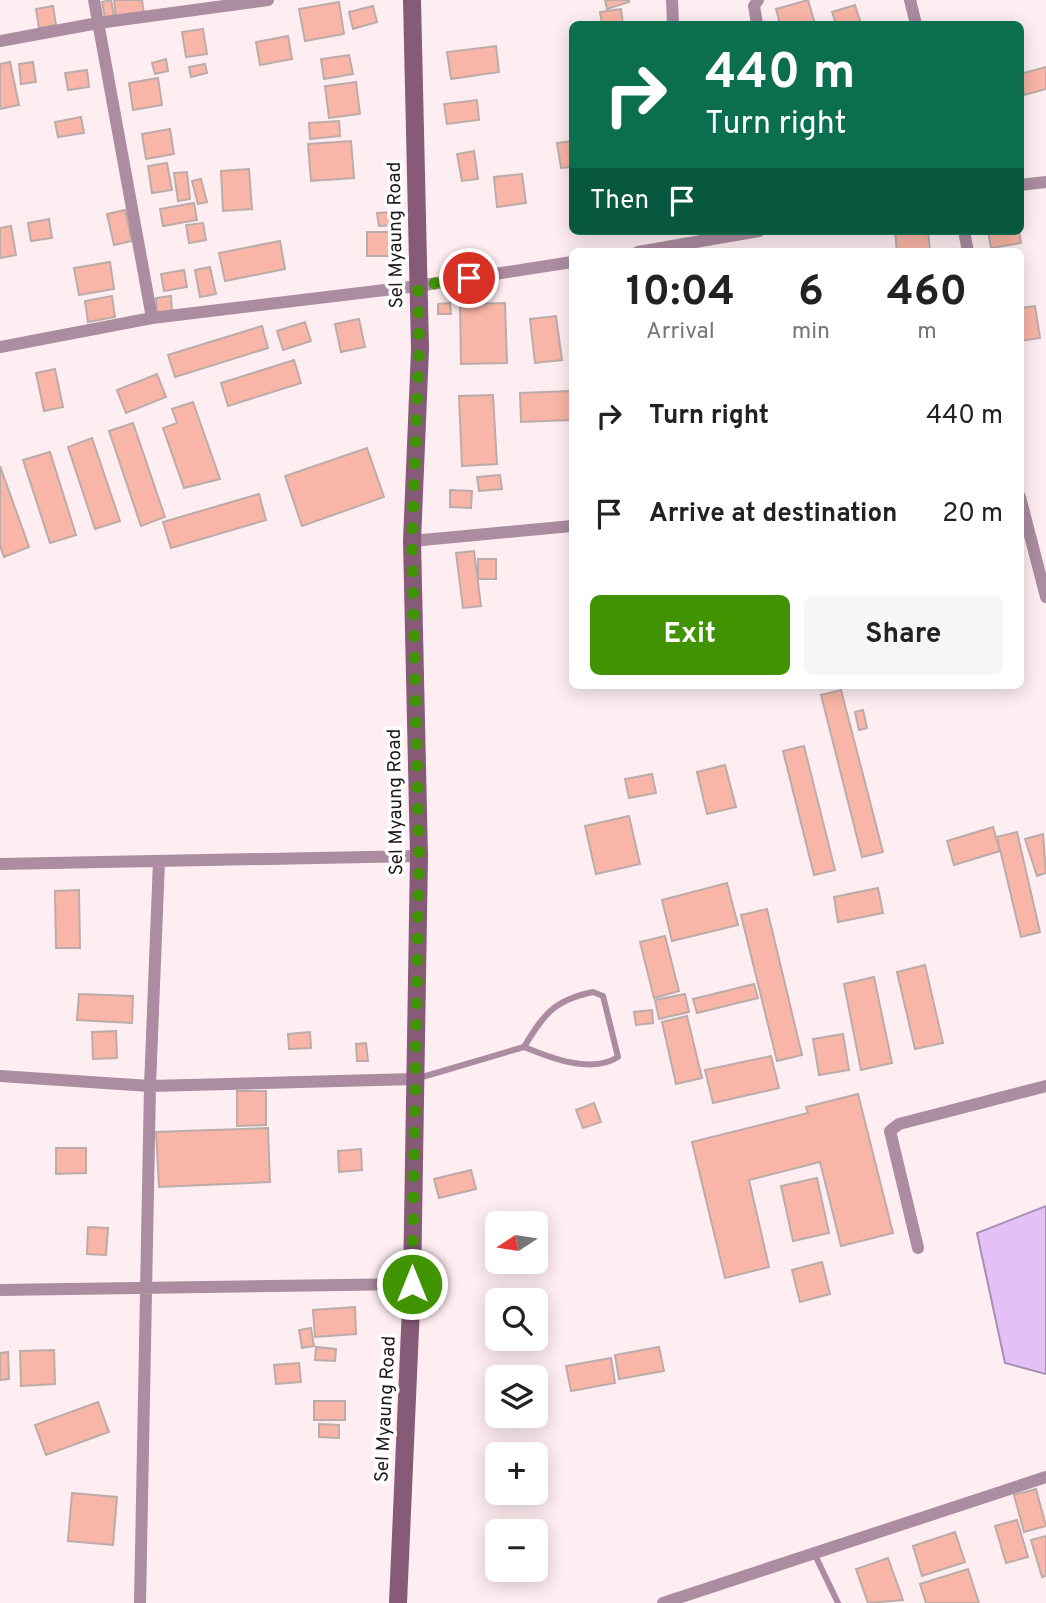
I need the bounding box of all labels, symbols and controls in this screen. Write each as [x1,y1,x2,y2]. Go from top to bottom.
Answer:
text: 440 m [705,44,855,106]
icon: right [590,49,681,140]
text: Turn right [705,105,847,145]
street label: Sel Myaung Road [383,161,409,309]
icon: arrive [663,182,701,220]
text: Then [590,185,649,218]
pin [439,248,499,308]
icon: arrive [450,259,488,297]
text: 10:04 [626,267,735,320]
text: 6 [798,267,824,320]
text: 460 [887,267,967,320]
text: Arrival [646,318,715,347]
text: min [792,318,830,347]
text: m [917,318,937,347]
icon: right [590,397,628,435]
text: Turn right [649,400,769,433]
text: 440 m [926,400,1003,433]
icon: arrive [590,495,628,533]
text: Arrive at destination [649,498,897,531]
text: 20 m [942,498,1003,531]
button: Exit [590,595,790,675]
button: Share [804,595,1003,675]
street label: Sel Myaung Road [383,728,409,876]
north arrow [485,1211,548,1274]
map controls [485,1211,548,1582]
position arrow [375,1247,449,1321]
button: search [485,1288,548,1351]
street label: Sel Myaung Road [370,1335,402,1483]
button: layers [485,1365,548,1428]
button: + [485,1442,548,1505]
button: − [485,1519,548,1582]

